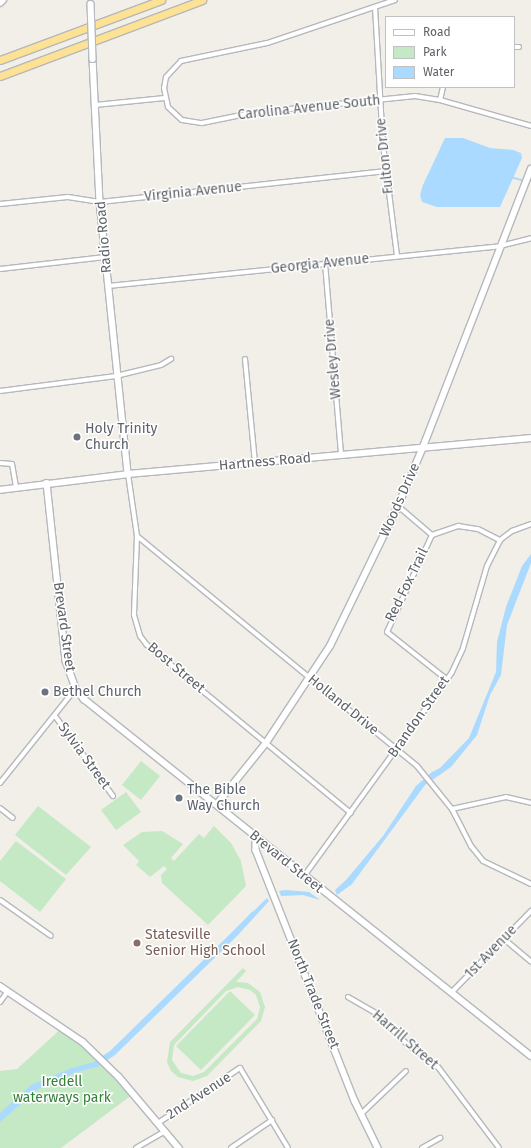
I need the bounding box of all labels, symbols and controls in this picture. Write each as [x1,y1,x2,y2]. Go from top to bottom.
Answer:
legend [385,16,515,88]
text: Road [423,25,451,39]
text: Park [423,45,447,59]
text: Water [423,65,454,79]
street label: Carolina Avenue South [237,92,381,124]
street label: Fulton Drive [373,117,397,195]
street label: Virginia Avenue [143,179,243,205]
street label: Radio Road [92,200,116,274]
street label: Georgia Avenue [270,250,370,278]
street label: Wesley Drive [321,318,345,400]
place label: Holy Trinity Church [85,421,157,454]
marker: Holy Trinity Church [72,432,82,442]
street label: Hartness Road [218,450,312,474]
street label: Woods Drive [376,460,424,540]
street label: Red Fox Trail [382,545,432,625]
street label: Brevard Street [49,581,79,673]
street label: Bost Street [144,639,208,697]
street label: Holland Drive [304,671,382,739]
street label: Brandon Street [385,673,453,761]
place label: Bethel Church [53,684,142,700]
marker: Bethel Church [40,687,50,697]
street label: Sylvia Street [54,719,114,793]
place label: The Bible Way Church [187,782,260,814]
marker: The Bible Way Church [174,793,184,803]
street label: Brevard Street [246,827,326,897]
street label: 1st Avenue [461,922,521,982]
place label: Statesville Senior High School [145,927,265,960]
street label: North Trade Street [283,937,343,1051]
marker: Statesville Senior High School [132,938,142,948]
street label: Harrill Street [369,1007,441,1073]
street label: 2nd Avenue [164,1069,234,1123]
park label: Iredell waterways park [13,1074,111,1106]

